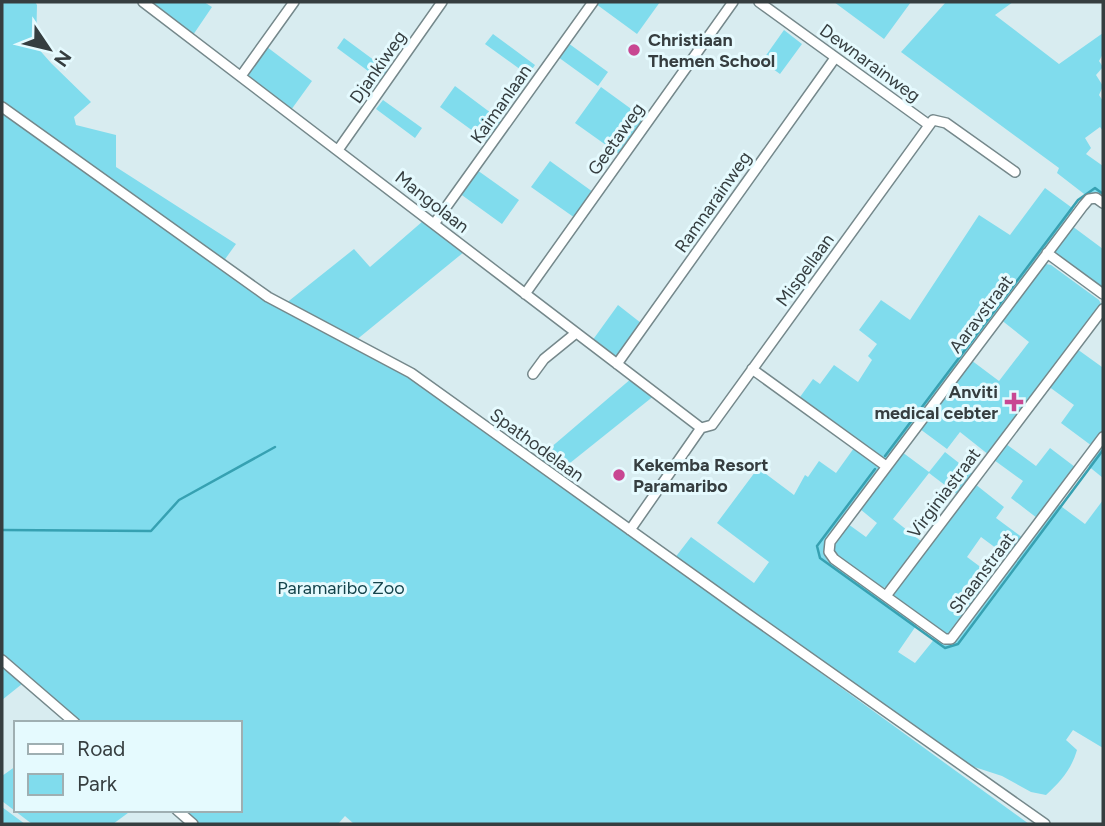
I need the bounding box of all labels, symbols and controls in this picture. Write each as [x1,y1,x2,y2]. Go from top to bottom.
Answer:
north arrow [14,14,84,84]
street label: Dewnarainweg [815,19,925,107]
street label: Djankiweg [345,26,411,108]
place label: Christiaan Themen School [648,29,775,72]
marker: Christiaan Themen School [626,42,642,58]
text: N [49,46,76,71]
street label: Kaimanlaan [466,60,536,148]
street label: Geetaweg [583,99,649,179]
street label: Ramnarainweg [670,147,756,257]
street label: Mangolaan [391,166,473,238]
street label: Mispellaan [771,229,839,311]
street label: Aaravstraat [944,270,1018,357]
place label: Anviti medical cebter [874,381,998,424]
marker: Anviti medical cebter [1004,392,1024,412]
street label: Spathodelaan [486,404,588,486]
street label: Virginiastraat [903,443,985,542]
place label: Kekemba Resort Paramaribo [633,454,768,497]
marker: Kekemba Resort Paramaribo [611,467,627,483]
street label: Shaanstraat [944,528,1020,618]
park label: Paramaribo Zoo [277,577,405,599]
legend [14,721,242,812]
text: Road [77,736,125,761]
text: Park [77,771,118,796]

